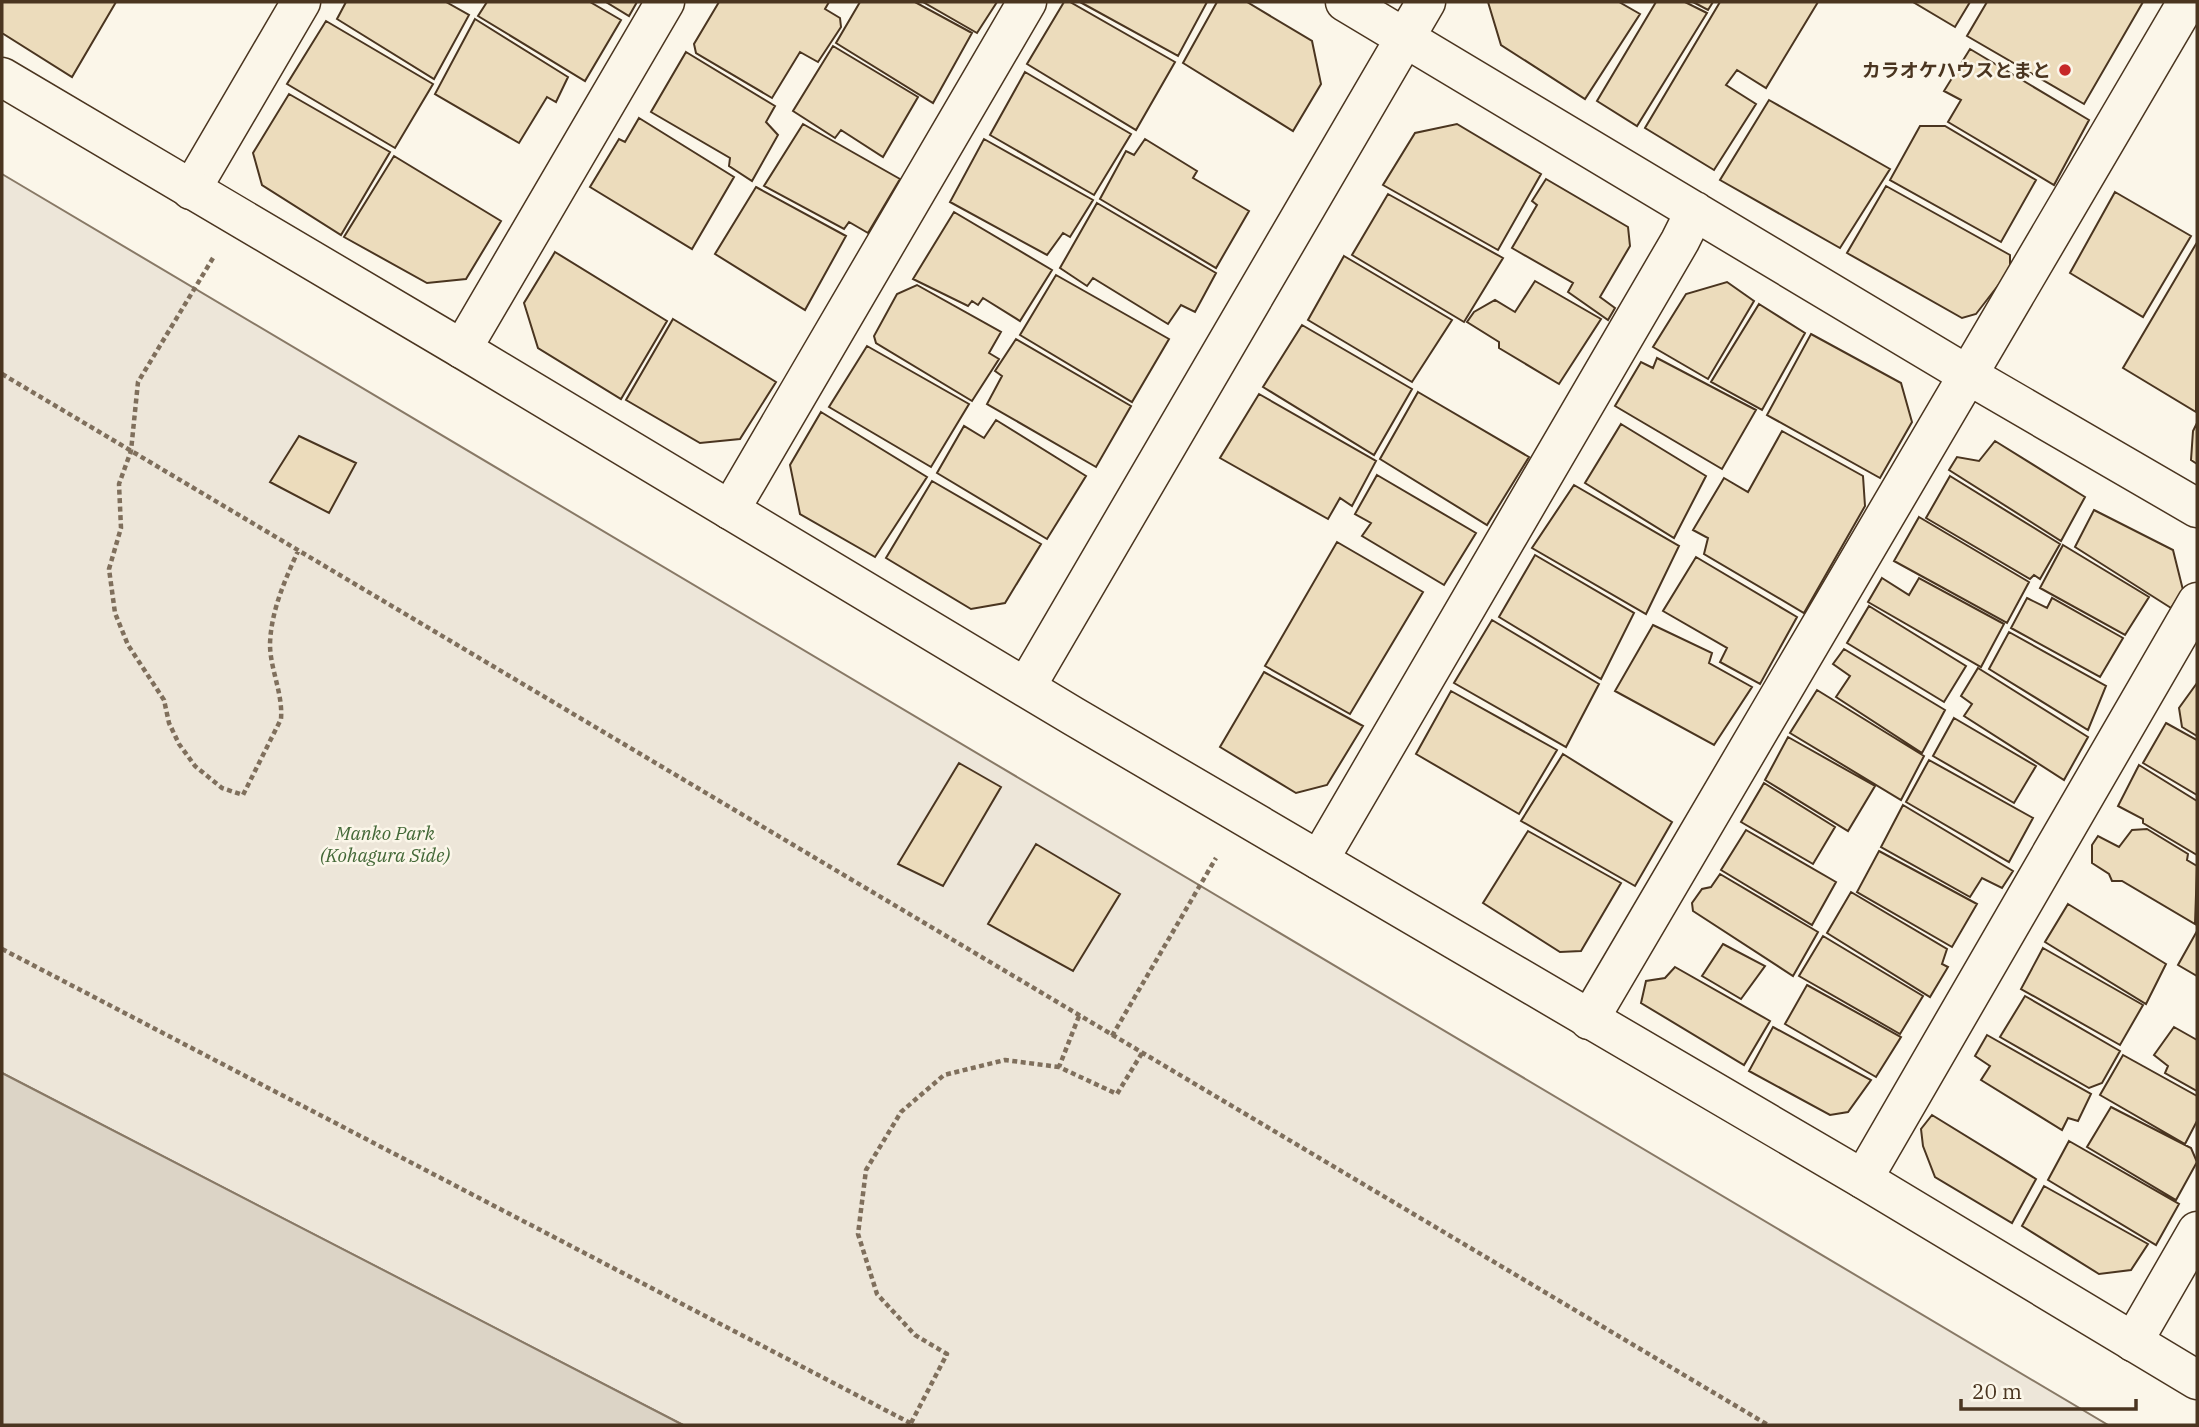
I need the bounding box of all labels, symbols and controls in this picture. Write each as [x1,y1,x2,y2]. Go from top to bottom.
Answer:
place label: カラオケハウスとまと [1862,58,2051,82]
marker: カラオケハウスとまと [2057,62,2073,78]
park label: Manko Park (Kohagura Side) [320,821,450,867]
scale bar [1961,1368,2136,1412]
text: 20 m [1972,1377,2022,1405]

